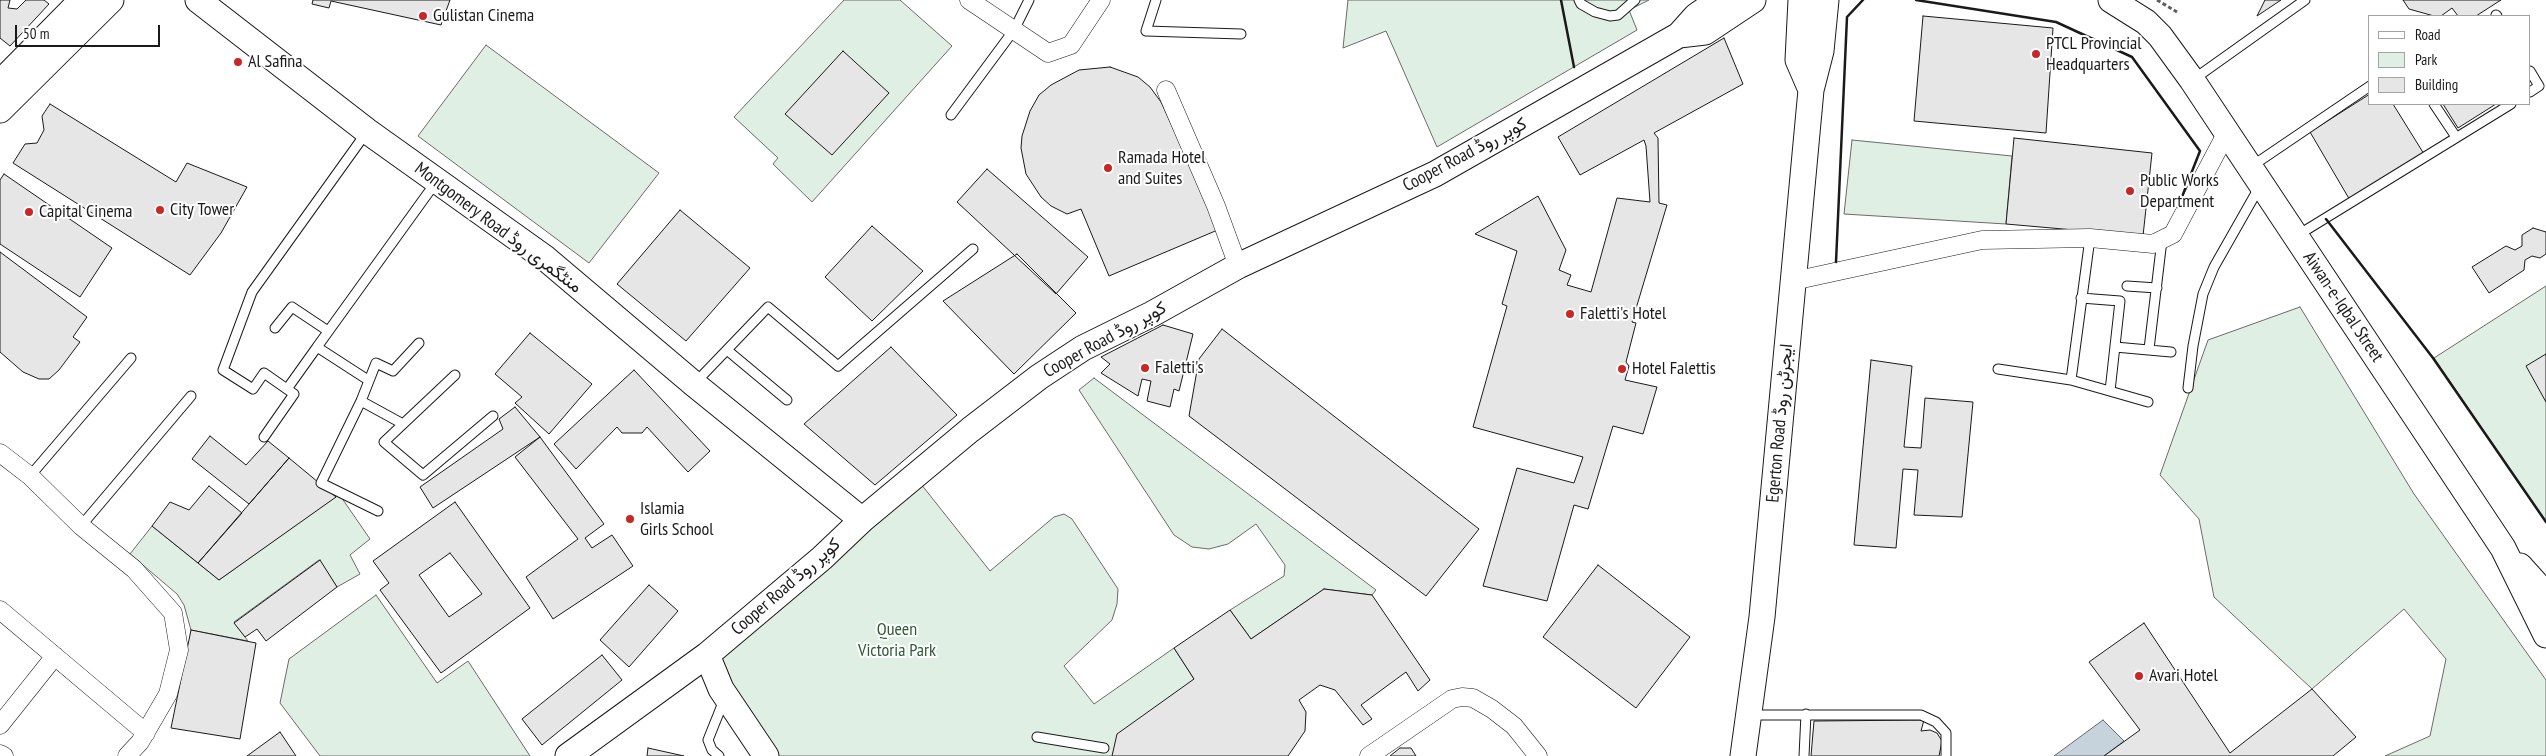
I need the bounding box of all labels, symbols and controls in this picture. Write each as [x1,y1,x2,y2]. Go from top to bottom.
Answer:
place label: Gulistan Cinema [433,5,534,27]
marker: Gulistan Cinema [417,10,429,22]
scale bar [18,15,162,47]
legend [2368,15,2531,105]
text: 50 m [23,24,49,43]
text: Road [2415,25,2441,44]
place label: PTCL Provincial Headquarters [2046,33,2141,76]
marker: PTCL Provincial Headquarters [2030,48,2042,60]
text: Park [2415,50,2437,69]
place label: Al Safina [248,51,302,73]
marker: Al Safina [232,56,244,68]
text: Building [2415,75,2458,94]
street label: Cooper Road کوپر روڈ [1399,113,1531,197]
place label: Ramada Hotel and Suites [1118,147,1205,190]
street label: Montgomery Road منٹگمری روڈ [410,158,586,298]
marker: Ramada Hotel and Suites [1102,162,1114,174]
place label: Public Works Department [2140,170,2219,212]
marker: Public Works Department [2124,185,2136,197]
place label: City Tower [170,199,234,221]
place label: Capital Cinema [39,201,133,223]
marker: City Tower [154,204,166,216]
marker: Capital Cinema [23,206,35,218]
street label: Aiwan-e-Iqbal Street [2298,248,2388,366]
street label: Cooper Road کوپر روڈ [1040,297,1170,383]
place label: Faletti's Hotel [1580,303,1666,325]
marker: Faletti's Hotel [1564,308,1576,320]
street label: Egerton Road ایجرٹن روڈ [1762,343,1798,503]
place label: Faletti's [1155,357,1203,379]
place label: Hotel Falettis [1632,358,1716,380]
marker: Faletti's [1139,362,1151,374]
marker: Hotel Falettis [1616,363,1628,375]
place label: Islamia Girls School [640,498,714,540]
marker: Islamia Girls School [624,513,636,525]
street label: Cooper Road کوپر روڈ [727,534,845,640]
park label: Queen Victoria Park [858,619,936,662]
place label: Avari Hotel [2149,665,2218,687]
marker: Avari Hotel [2133,670,2145,682]

